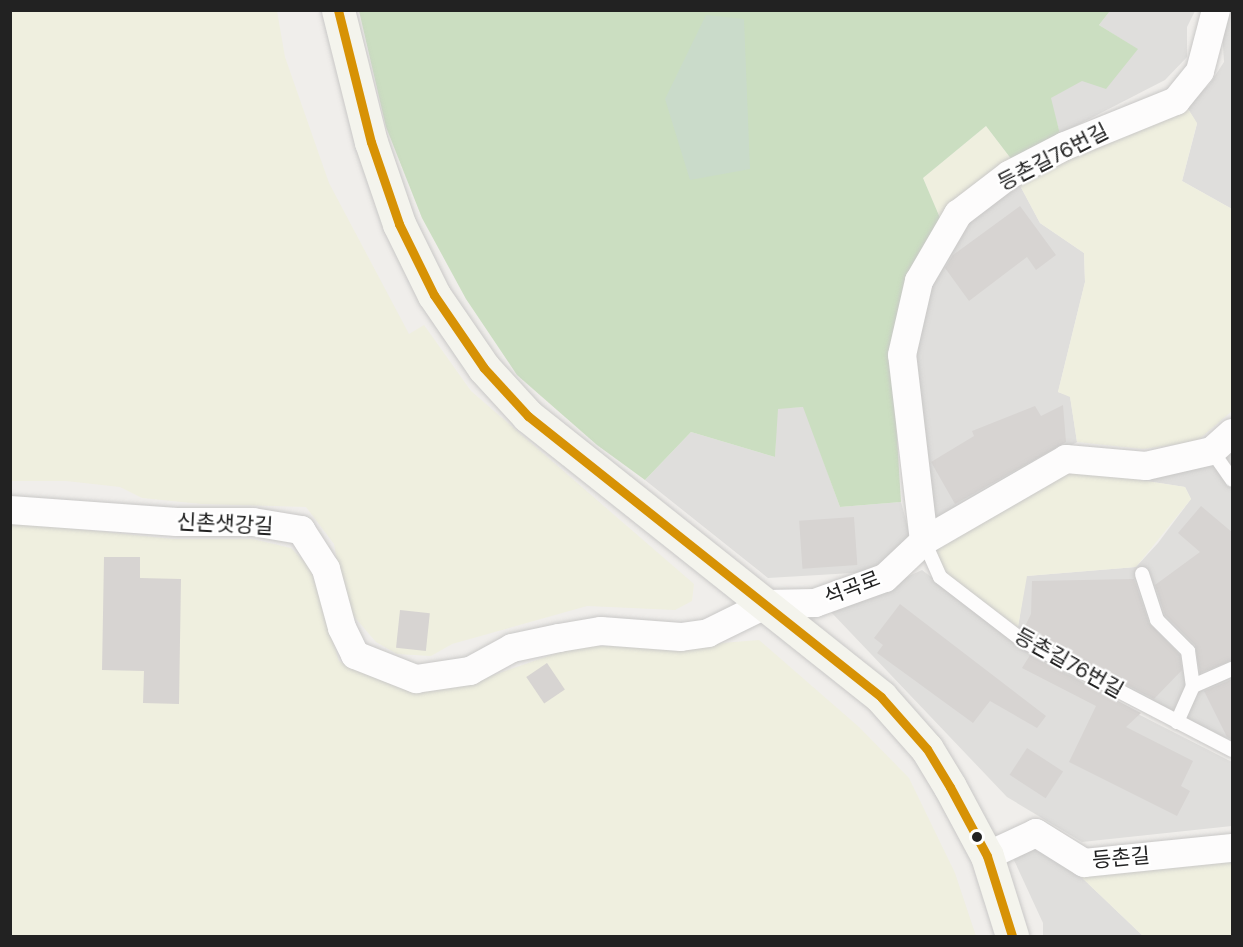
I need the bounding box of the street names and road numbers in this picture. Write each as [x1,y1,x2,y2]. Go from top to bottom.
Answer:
street label: 등촌길76번길 [994,118,1112,196]
street label: 신촌샛강길 [176,509,274,539]
street label: 석곡로 [820,566,884,610]
street label: 등촌길76번길 [1010,623,1128,703]
street label: 등촌길 [1091,843,1151,873]

